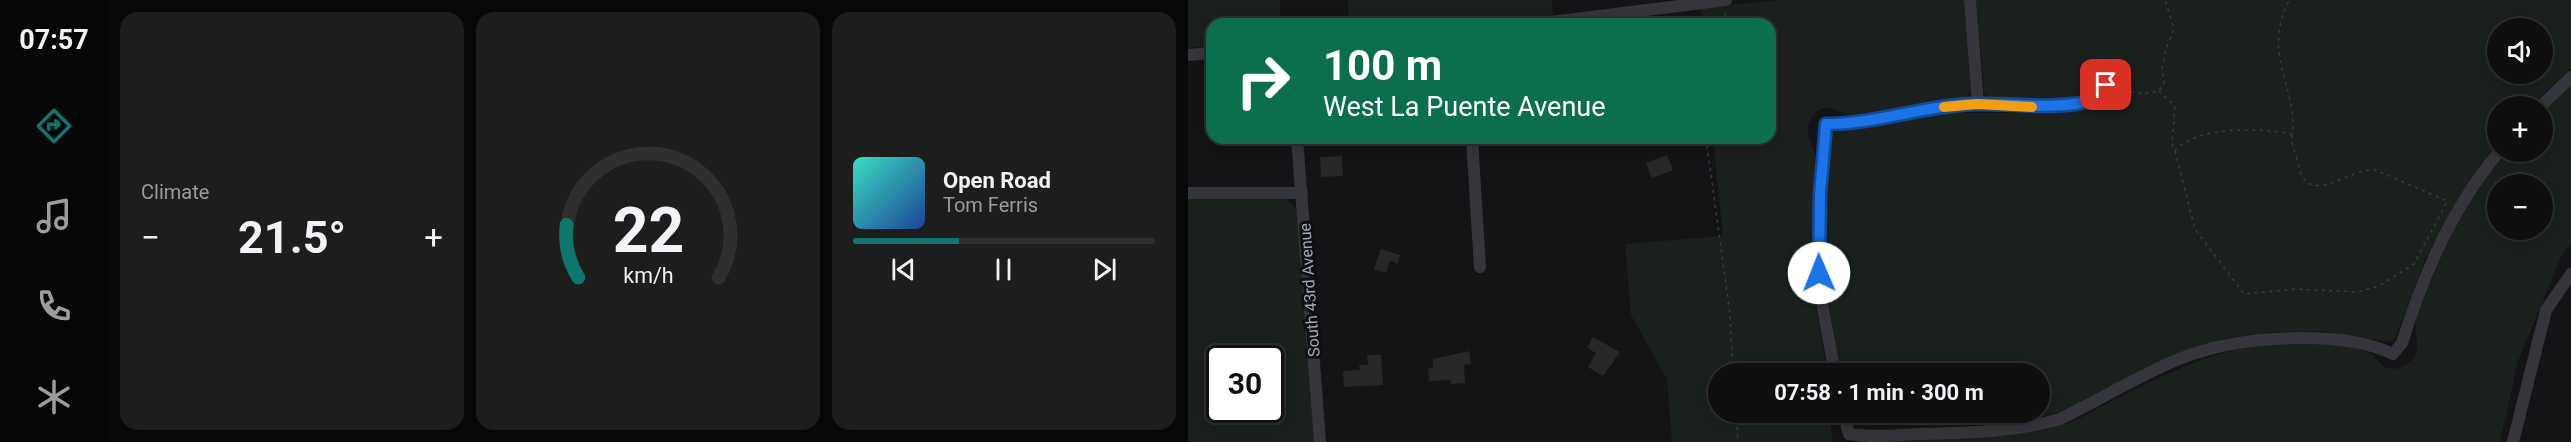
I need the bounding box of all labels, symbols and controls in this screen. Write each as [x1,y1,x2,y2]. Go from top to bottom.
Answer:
map controls [2487,18,2553,240]
button: sound [2487,18,2553,84]
text: 07:57 [19,24,89,56]
text: 100 m [1323,41,1442,90]
icon: right [1224,42,1302,120]
pin [2080,59,2131,110]
icon: arrive [2089,68,2122,101]
text: West La Puente Avenue [1323,91,1606,123]
button: + [2487,96,2553,162]
icon: directions [33,105,75,147]
text: Open Road [943,168,1051,193]
button: − [2487,174,2553,240]
text: Climate [141,180,209,204]
text: Tom Ferris [943,193,1038,217]
text: 22 [612,194,684,267]
icon: music [33,195,75,237]
text: 21.5° [238,211,346,264]
text: − [141,218,160,257]
text: + [424,218,443,257]
street label: South 43rd Avenue [1295,222,1324,357]
position arrow [1787,241,1851,305]
icon: previous [887,253,920,286]
icon: pause [987,253,1020,286]
icon: next [1088,253,1121,286]
text: km/h [623,263,673,288]
icon: phone [33,285,75,327]
speed limit sign: 30 [1206,345,1284,423]
icon: climate [33,376,75,418]
text: 07:58 · 1 min · 300 m [1774,380,1984,405]

